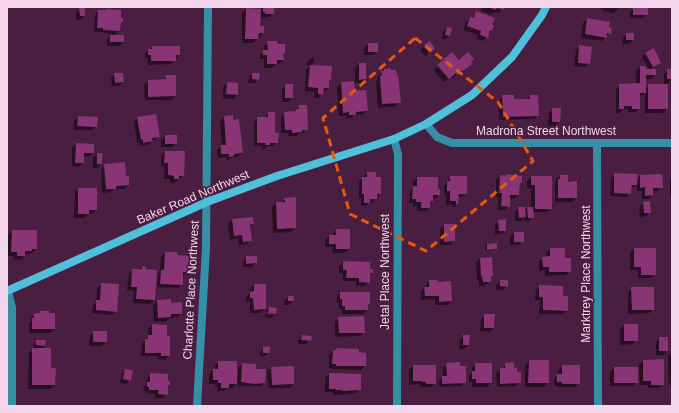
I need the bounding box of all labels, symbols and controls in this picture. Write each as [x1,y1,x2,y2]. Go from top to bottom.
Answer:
street label: Madrona Street Northwest [476,124,617,138]
street label: Baker Road Northwest [135,167,252,227]
street label: Marktrey Place Northwest [579,205,593,343]
street label: Jetal Place Northwest [378,213,392,330]
street label: Charlotte Place Northwest [180,219,202,360]

